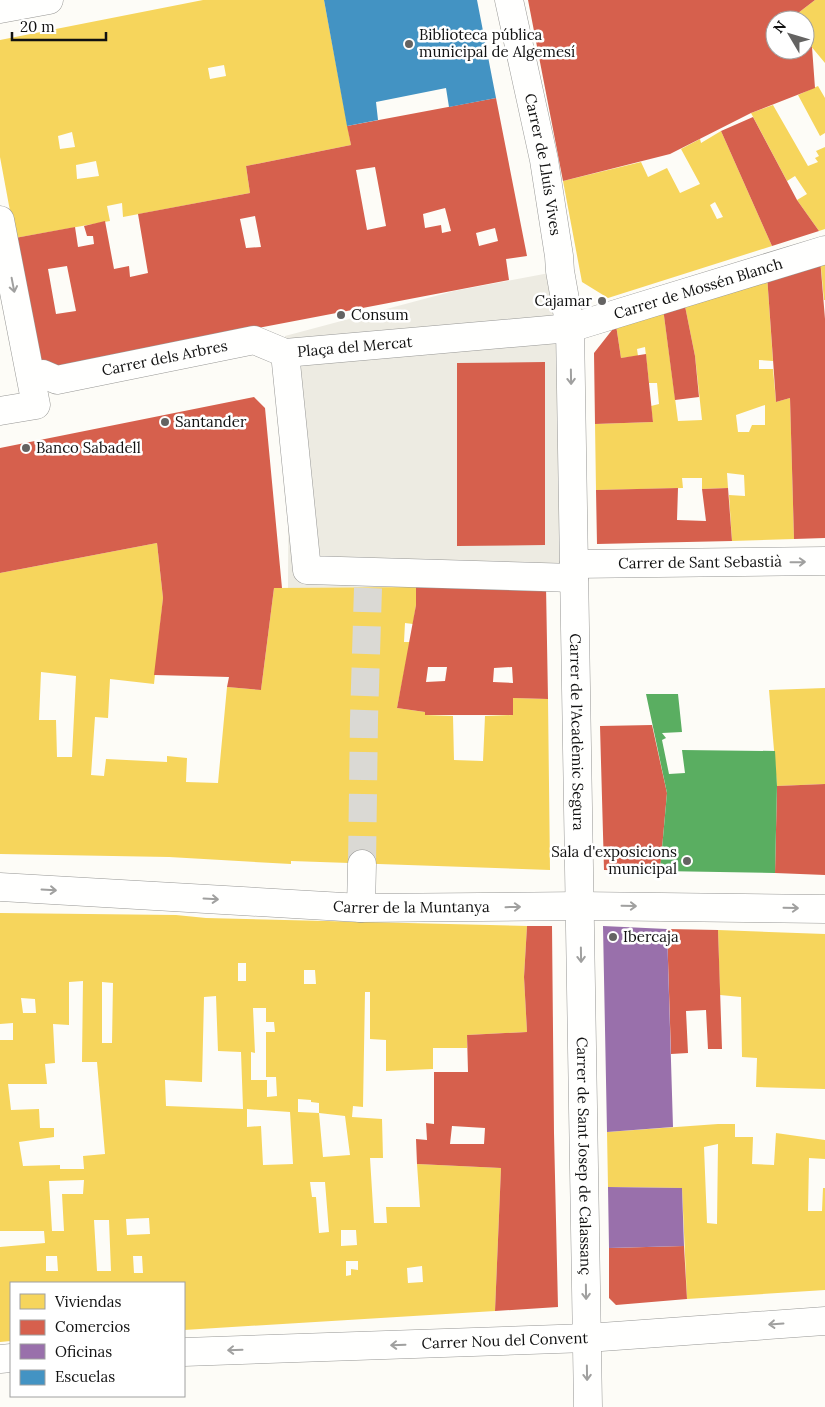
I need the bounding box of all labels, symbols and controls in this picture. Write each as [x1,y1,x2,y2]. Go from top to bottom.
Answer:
scale bar [12,10,106,42]
north arrow [765,10,815,60]
text: 20 m [20,17,55,36]
text: N [769,17,790,37]
place label: Biblioteca pública municipal de Algemesí [419,25,575,61]
marker: Biblioteca pública municipal de Algemesí [403,38,415,50]
street label: Carrer de Lluís Vives [521,92,566,237]
street label: Carrer de Mossén Blanch [611,254,785,323]
one-way arrow [8,276,18,292]
place label: Cajamar [534,291,592,310]
marker: Cajamar [596,295,608,307]
place label: Consum [351,305,409,324]
marker: Consum [335,309,347,321]
street label: Plaça del Mercat [297,332,413,361]
street label: Carrer dels Arbres [100,336,229,380]
one-way arrow [566,368,576,384]
place label: Santander [175,412,247,431]
marker: Santander [159,416,171,428]
place label: Banco Sabadell [36,438,141,457]
marker: Banco Sabadell [20,442,32,454]
street label: Carrer de Sant Sebastià [618,552,782,572]
one-way arrow [790,557,806,567]
street label: Carrer de l'Acadèmic Segura [566,633,588,831]
place label: Sala d'exposicions municipal [551,842,677,878]
marker: Sala d'exposicions municipal [681,855,693,867]
one-way arrow [40,885,56,895]
one-way arrow [203,895,219,904]
street label: Carrer de la Muntanya [333,896,490,917]
one-way arrow [620,901,636,911]
one-way arrow [505,902,521,911]
one-way arrow [782,903,799,913]
place label: Ibercaja [623,927,679,946]
marker: Ibercaja [607,931,619,943]
one-way arrow [576,946,585,962]
street label: Carrer de Sant Josep de Calassanç [573,1037,596,1275]
legend [10,1282,185,1397]
one-way arrow [581,1284,591,1300]
text: Viviendas [54,1292,122,1311]
text: Comercios [55,1317,130,1336]
one-way arrow [769,1320,785,1329]
street label: Carrer Nou del Convent [421,1328,589,1353]
one-way arrow [390,1340,406,1349]
text: Oficinas [55,1342,112,1361]
one-way arrow [228,1346,244,1355]
one-way arrow [582,1364,592,1380]
text: Escuelas [55,1367,115,1386]

